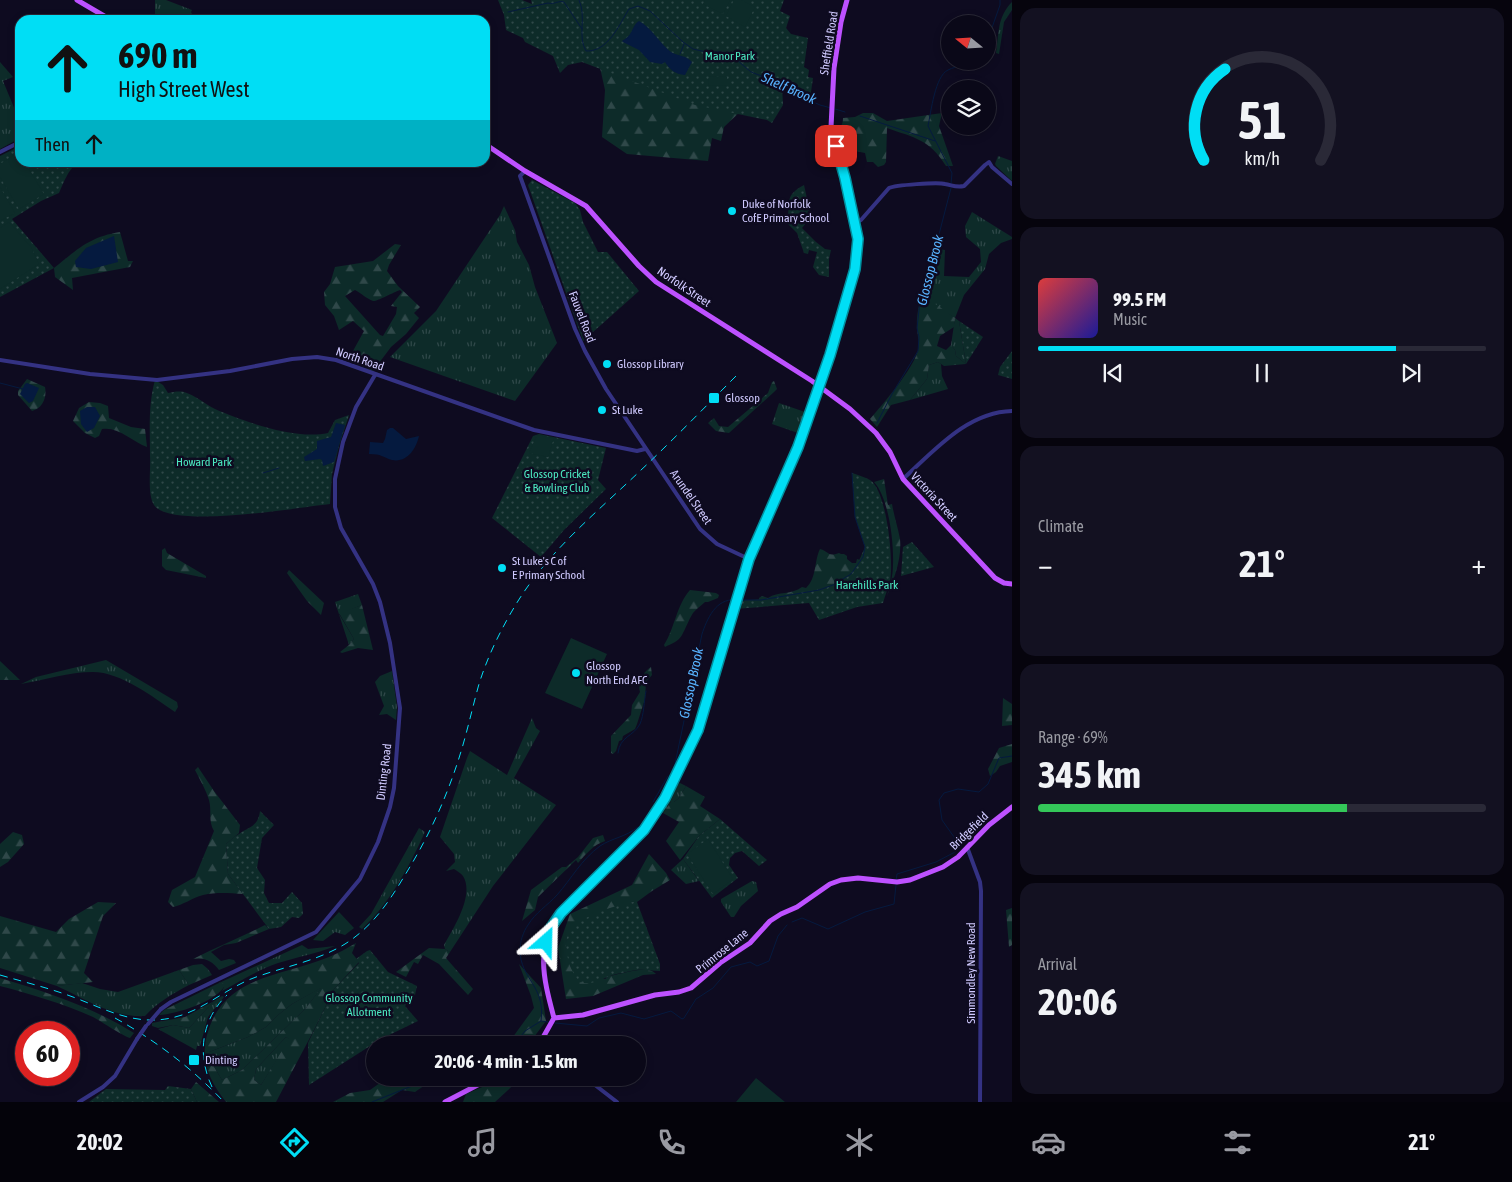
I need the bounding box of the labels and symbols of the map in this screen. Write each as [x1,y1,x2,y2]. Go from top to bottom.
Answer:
street label: Sheffield Road [817,10,841,76]
north arrow [941,15,996,70]
park label: Manor Park [705,49,756,63]
water label: Shelf Brook [758,68,820,107]
pin [815,125,857,167]
place label: Duke of Norfolk CofE Primary School [742,197,830,225]
marker: Duke of Norfolk CofE Primary School [726,205,738,217]
water label: Glossop Brook [914,232,947,307]
street label: Norfolk Street [655,264,714,310]
street label: Fauvel Road [566,289,598,345]
street label: North Road [334,344,386,374]
place label: Glossop Library [617,357,684,371]
marker: Glossop Library [601,358,613,370]
marker: Glossop [707,391,721,405]
place label: Glossop [725,391,760,405]
place label: St Luke [612,403,643,417]
marker: St Luke [596,404,608,416]
park label: Howard Park [176,455,233,469]
park label: Glossop Cricket & Bowling Club [524,467,591,495]
street label: Arundel Street [667,467,715,527]
street label: Victoria Street [908,470,961,525]
place label: St Luke's C of E Primary School [512,554,586,582]
marker: St Luke's C of E Primary School [496,562,508,574]
park label: Harehills Park [836,578,899,592]
water label: Glossop Brook [676,645,707,720]
place label: Glossop North End AFC [586,659,648,687]
marker: Glossop North End AFC [570,667,582,679]
street label: Dinting Road [374,743,394,801]
street label: Bridgefield [947,809,991,853]
position arrow [519,915,571,967]
street label: Simmondley New Road [964,922,978,1024]
street label: Primrose Lane [693,926,751,976]
park label: Glossop Community Allotment [325,991,413,1019]
speed limit sign: 60 [15,1021,80,1086]
marker: Dinting [187,1053,201,1067]
place label: Dinting [205,1053,238,1067]

